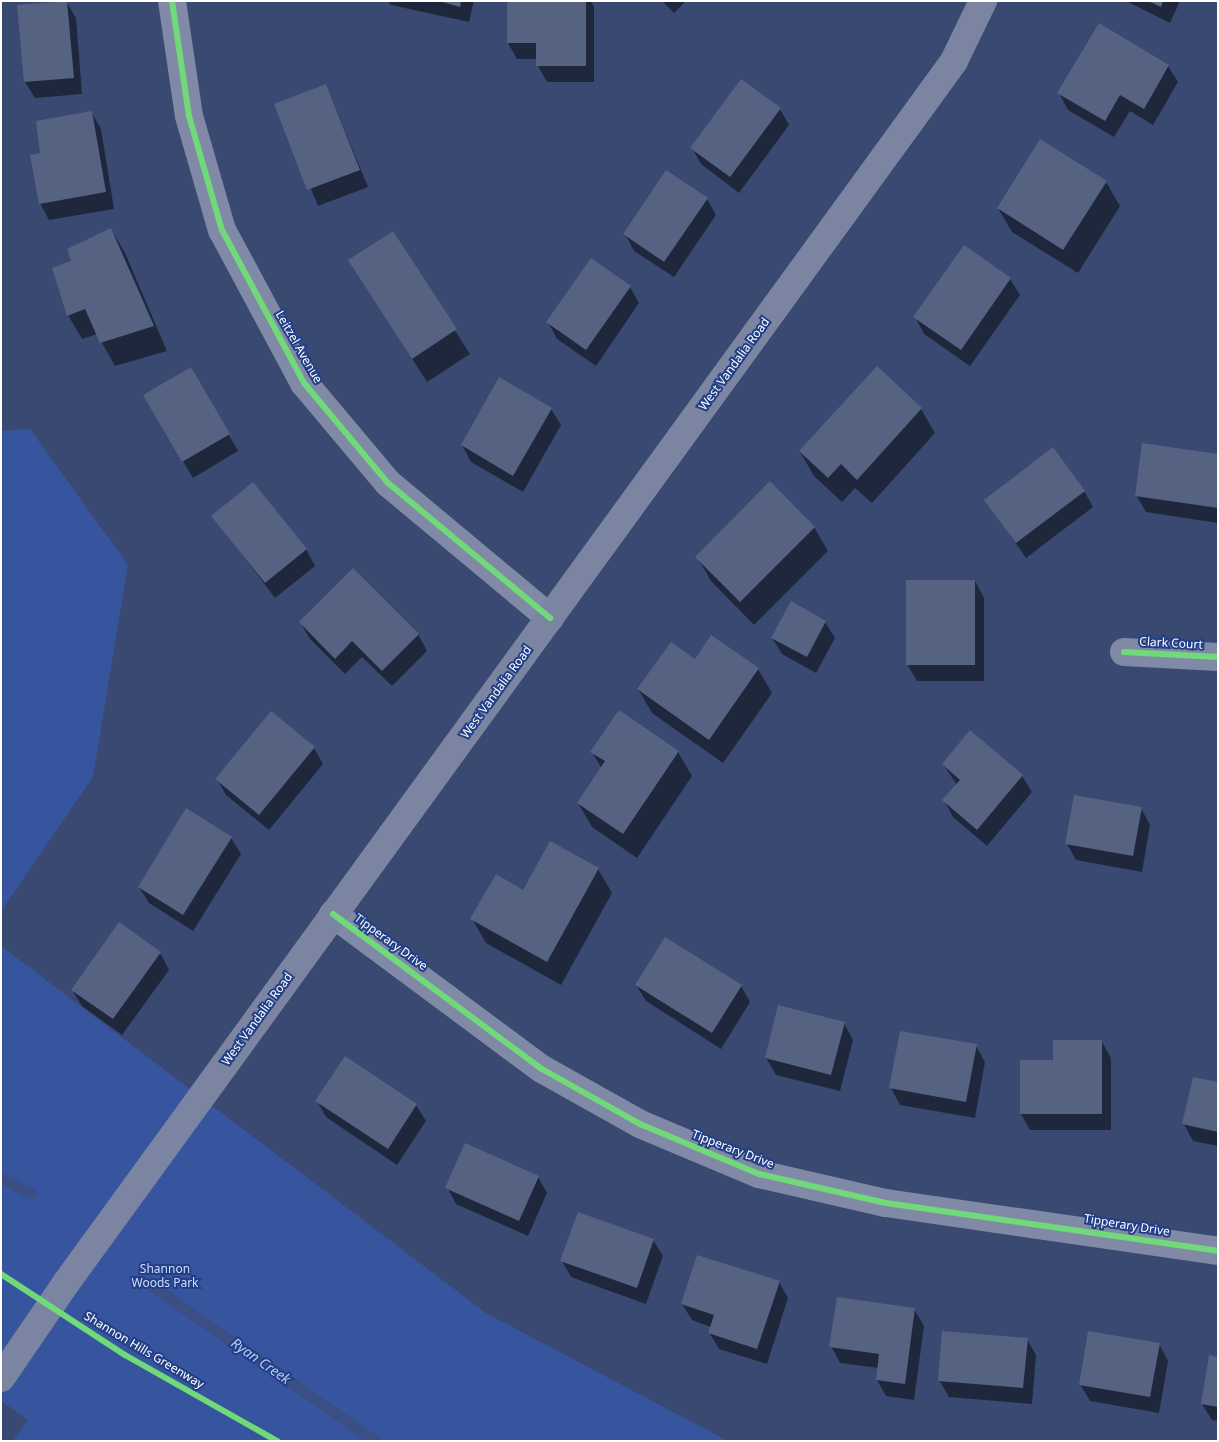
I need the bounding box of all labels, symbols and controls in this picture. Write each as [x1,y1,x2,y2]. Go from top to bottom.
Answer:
street label: Leitzel Avenue [272,308,326,386]
street label: West Vandalia Road [696,315,772,413]
street label: Clark Court [1139,634,1203,652]
street label: West Vandalia Road [458,643,534,741]
street label: Tipperary Drive [352,911,430,973]
street label: West Vandalia Road [219,970,295,1068]
street label: Tipperary Drive [690,1127,776,1171]
street label: Tipperary Drive [1083,1211,1171,1239]
park label: Shannon Woods Park [131,1262,199,1290]
street label: Shannon Hills Greenway [82,1309,206,1391]
water label: Ryan Creek [228,1334,294,1388]

